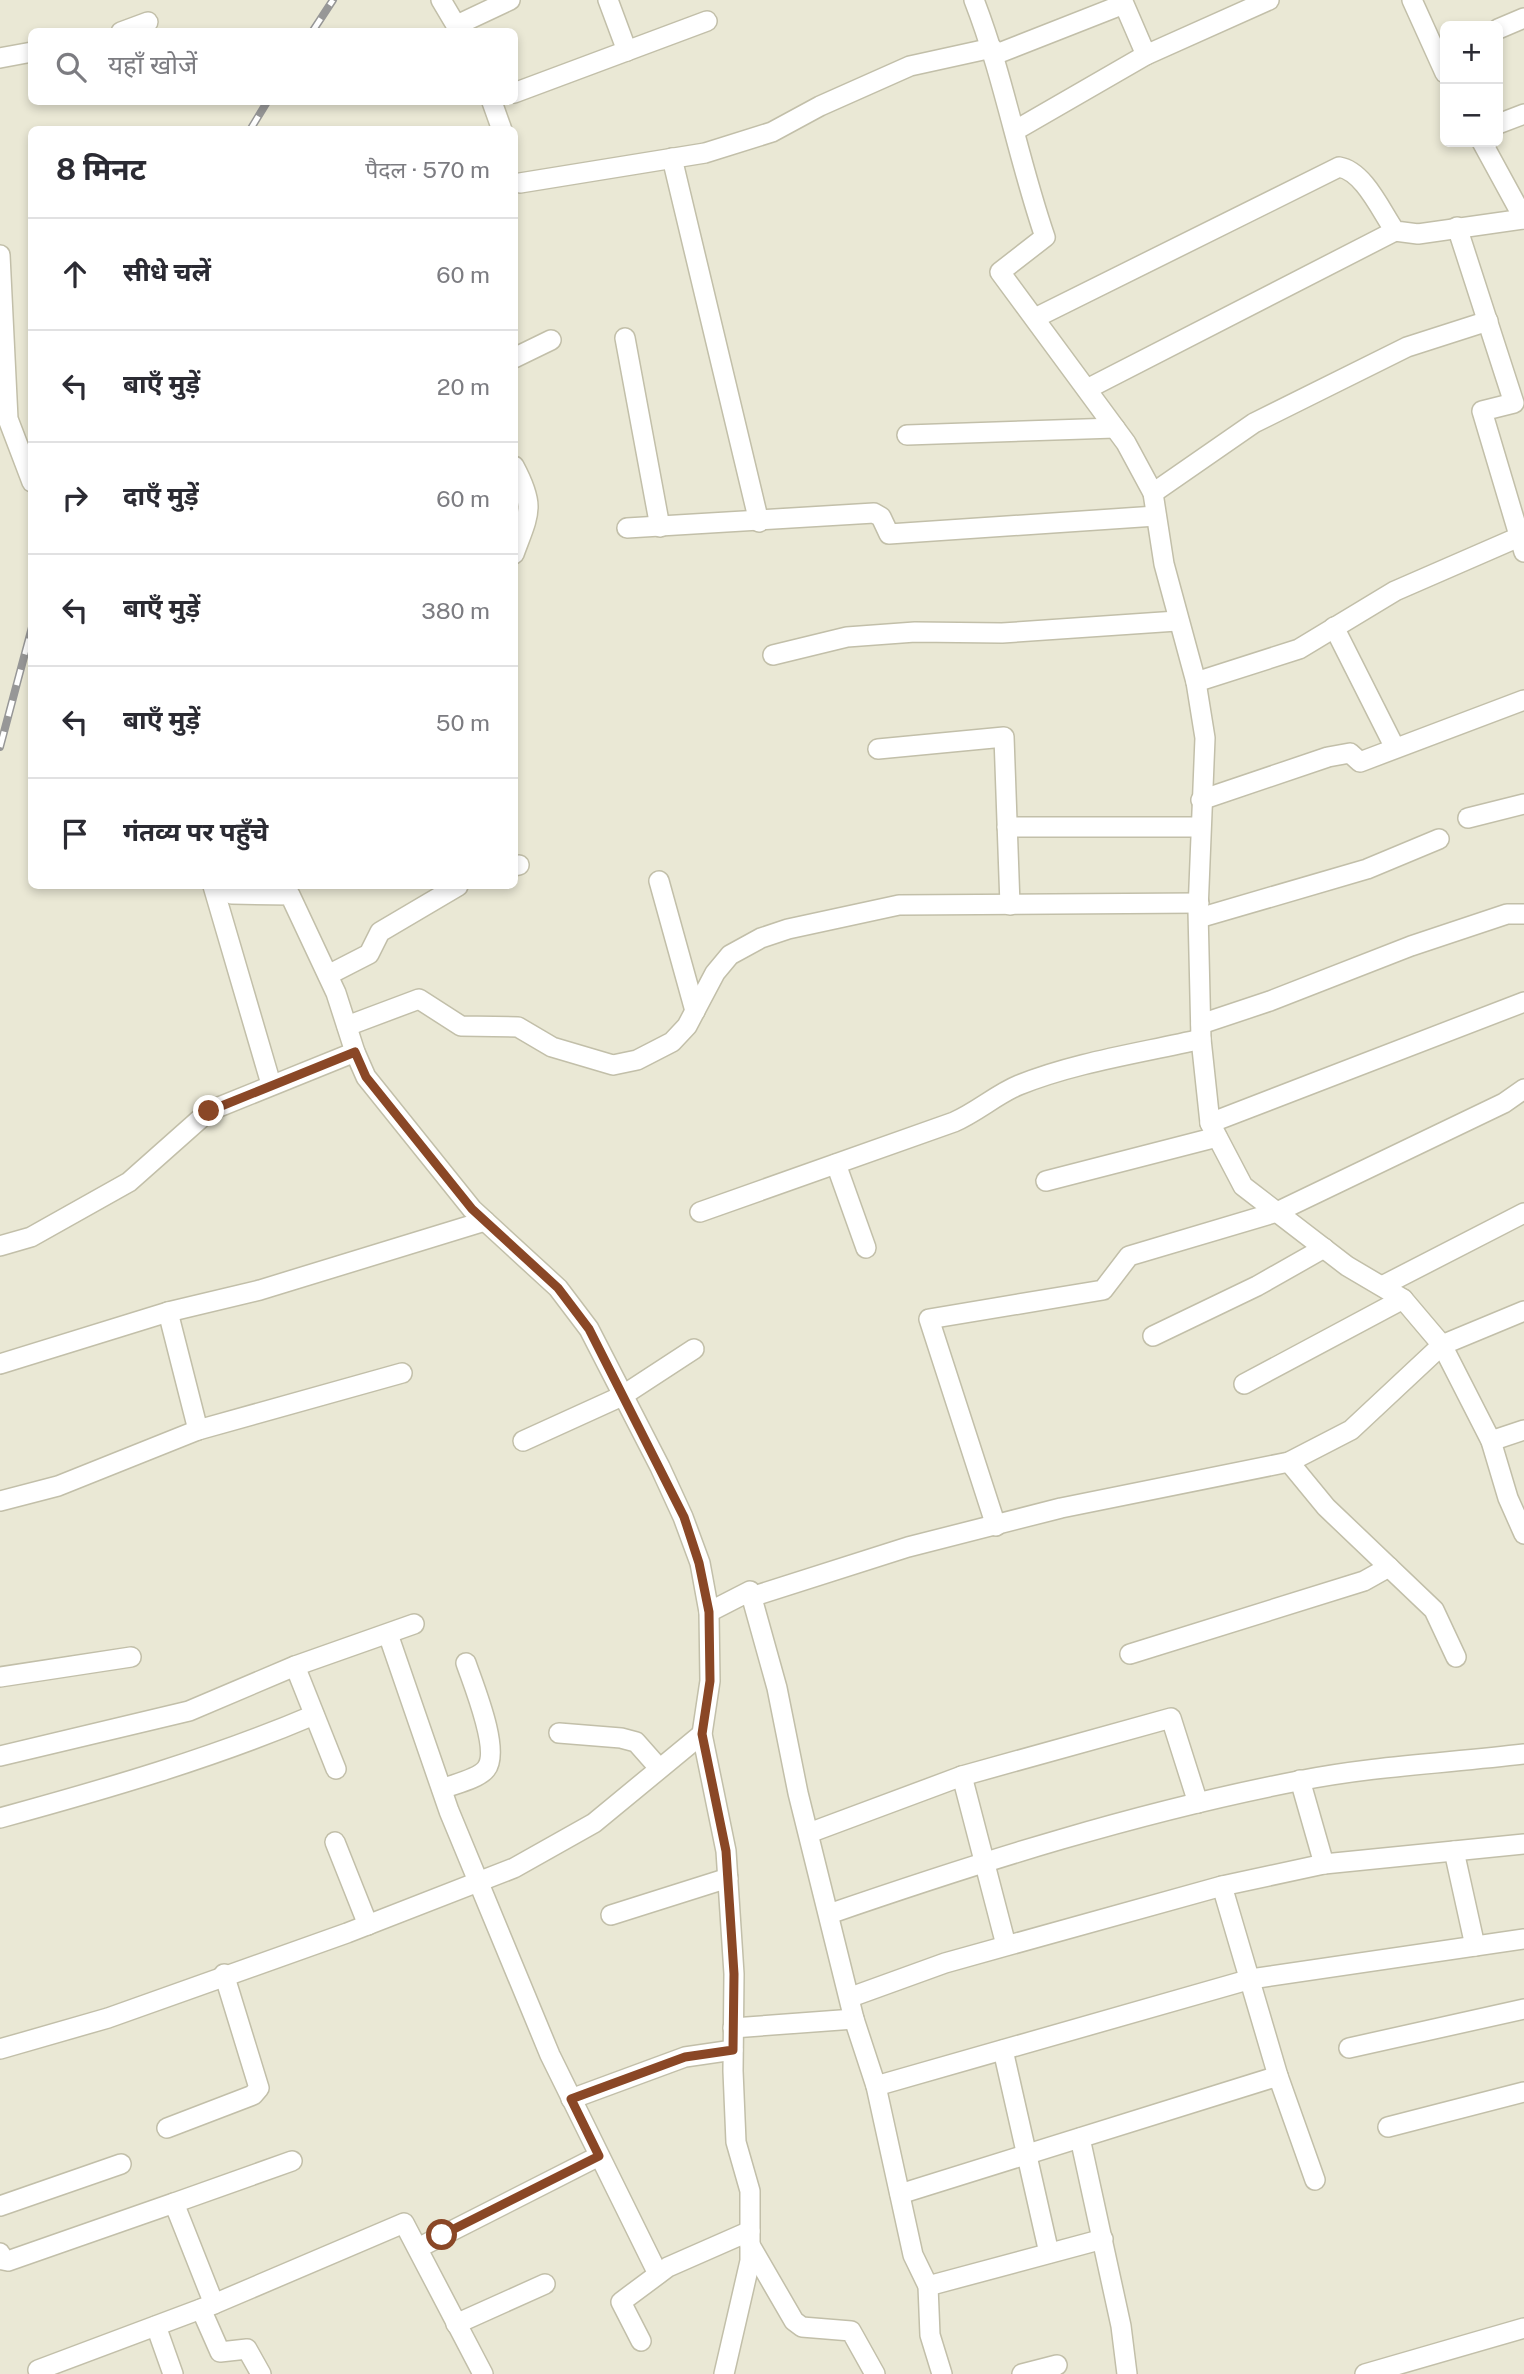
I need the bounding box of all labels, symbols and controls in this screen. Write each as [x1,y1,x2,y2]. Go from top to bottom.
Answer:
map controls [1440,21,1503,147]
button: + [1440,21,1503,84]
search box [28,28,518,105]
icon: search [52,48,90,86]
text: यहाँ खोजें [108,49,197,80]
button: − [1440,84,1503,147]
text: 8 मिनट [56,151,146,187]
text: पैदल · 570 m [365,156,490,183]
icon: ahead [56,255,94,293]
text: सीधे चलें [123,256,211,287]
text: 60 m [436,261,490,288]
icon: left [56,367,94,405]
text: बाएँ मुड़ें [123,368,200,399]
text: 20 m [437,373,490,400]
icon: right [56,479,94,517]
text: दाएँ मुड़ें [123,480,199,511]
text: 60 m [436,485,490,512]
icon: left [56,591,94,629]
text: बाएँ मुड़ें [123,592,200,623]
text: 380 m [421,597,490,624]
icon: left [56,703,94,741]
text: बाएँ मुड़ें [123,704,200,735]
text: 50 m [436,709,490,736]
icon: arrive [56,815,94,853]
text: गंतव्य पर पहुँचे [123,816,268,847]
route end [193,1095,224,1126]
route start [426,2219,457,2250]

